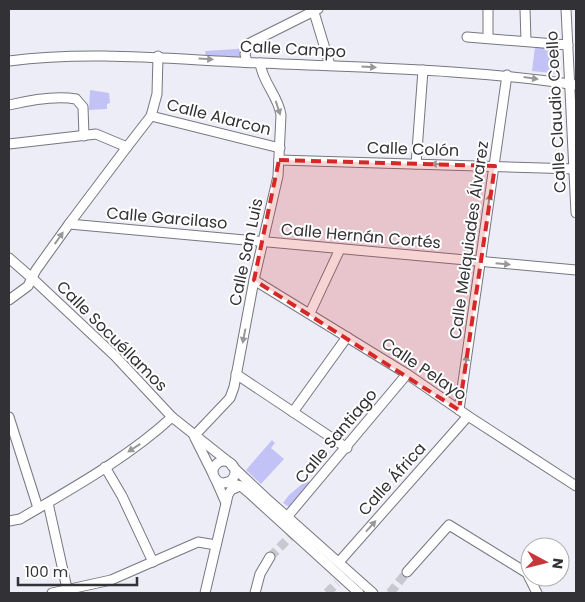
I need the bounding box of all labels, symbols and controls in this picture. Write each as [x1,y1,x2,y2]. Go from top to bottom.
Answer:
street label: Calle Claudio Coello [540,30,572,194]
street label: Calle Campo [240,35,346,63]
one-way arrow [199,56,215,64]
one-way arrow [361,64,377,72]
one-way arrow [523,75,539,83]
street label: Calle Alarcon [164,93,274,141]
one-way arrow [275,100,283,115]
street label: Calle Colón [367,136,459,162]
street label: Calle Melquiades Álvarez [444,140,494,340]
one-way arrow [430,160,446,168]
one-way arrow [486,193,494,209]
street label: Calle San Luis [223,196,269,308]
street label: Calle Garcilaso [105,201,229,235]
street label: Calle Hernán Cortés [280,218,442,254]
one-way arrow [54,231,64,245]
one-way arrow [495,261,511,269]
street label: Calle Socuéllamos [51,275,173,397]
one-way arrow [239,328,247,344]
street label: Calle Pelayo [377,332,471,406]
one-way arrow [462,353,470,369]
street label: Calle Santiago [289,384,383,488]
street label: Calle África [353,437,431,521]
one-way arrow [128,443,141,452]
one-way arrow [365,520,377,532]
north arrow [520,537,570,587]
scale bar [18,554,136,586]
text: N [547,557,568,570]
text: 100 m [25,561,68,582]

